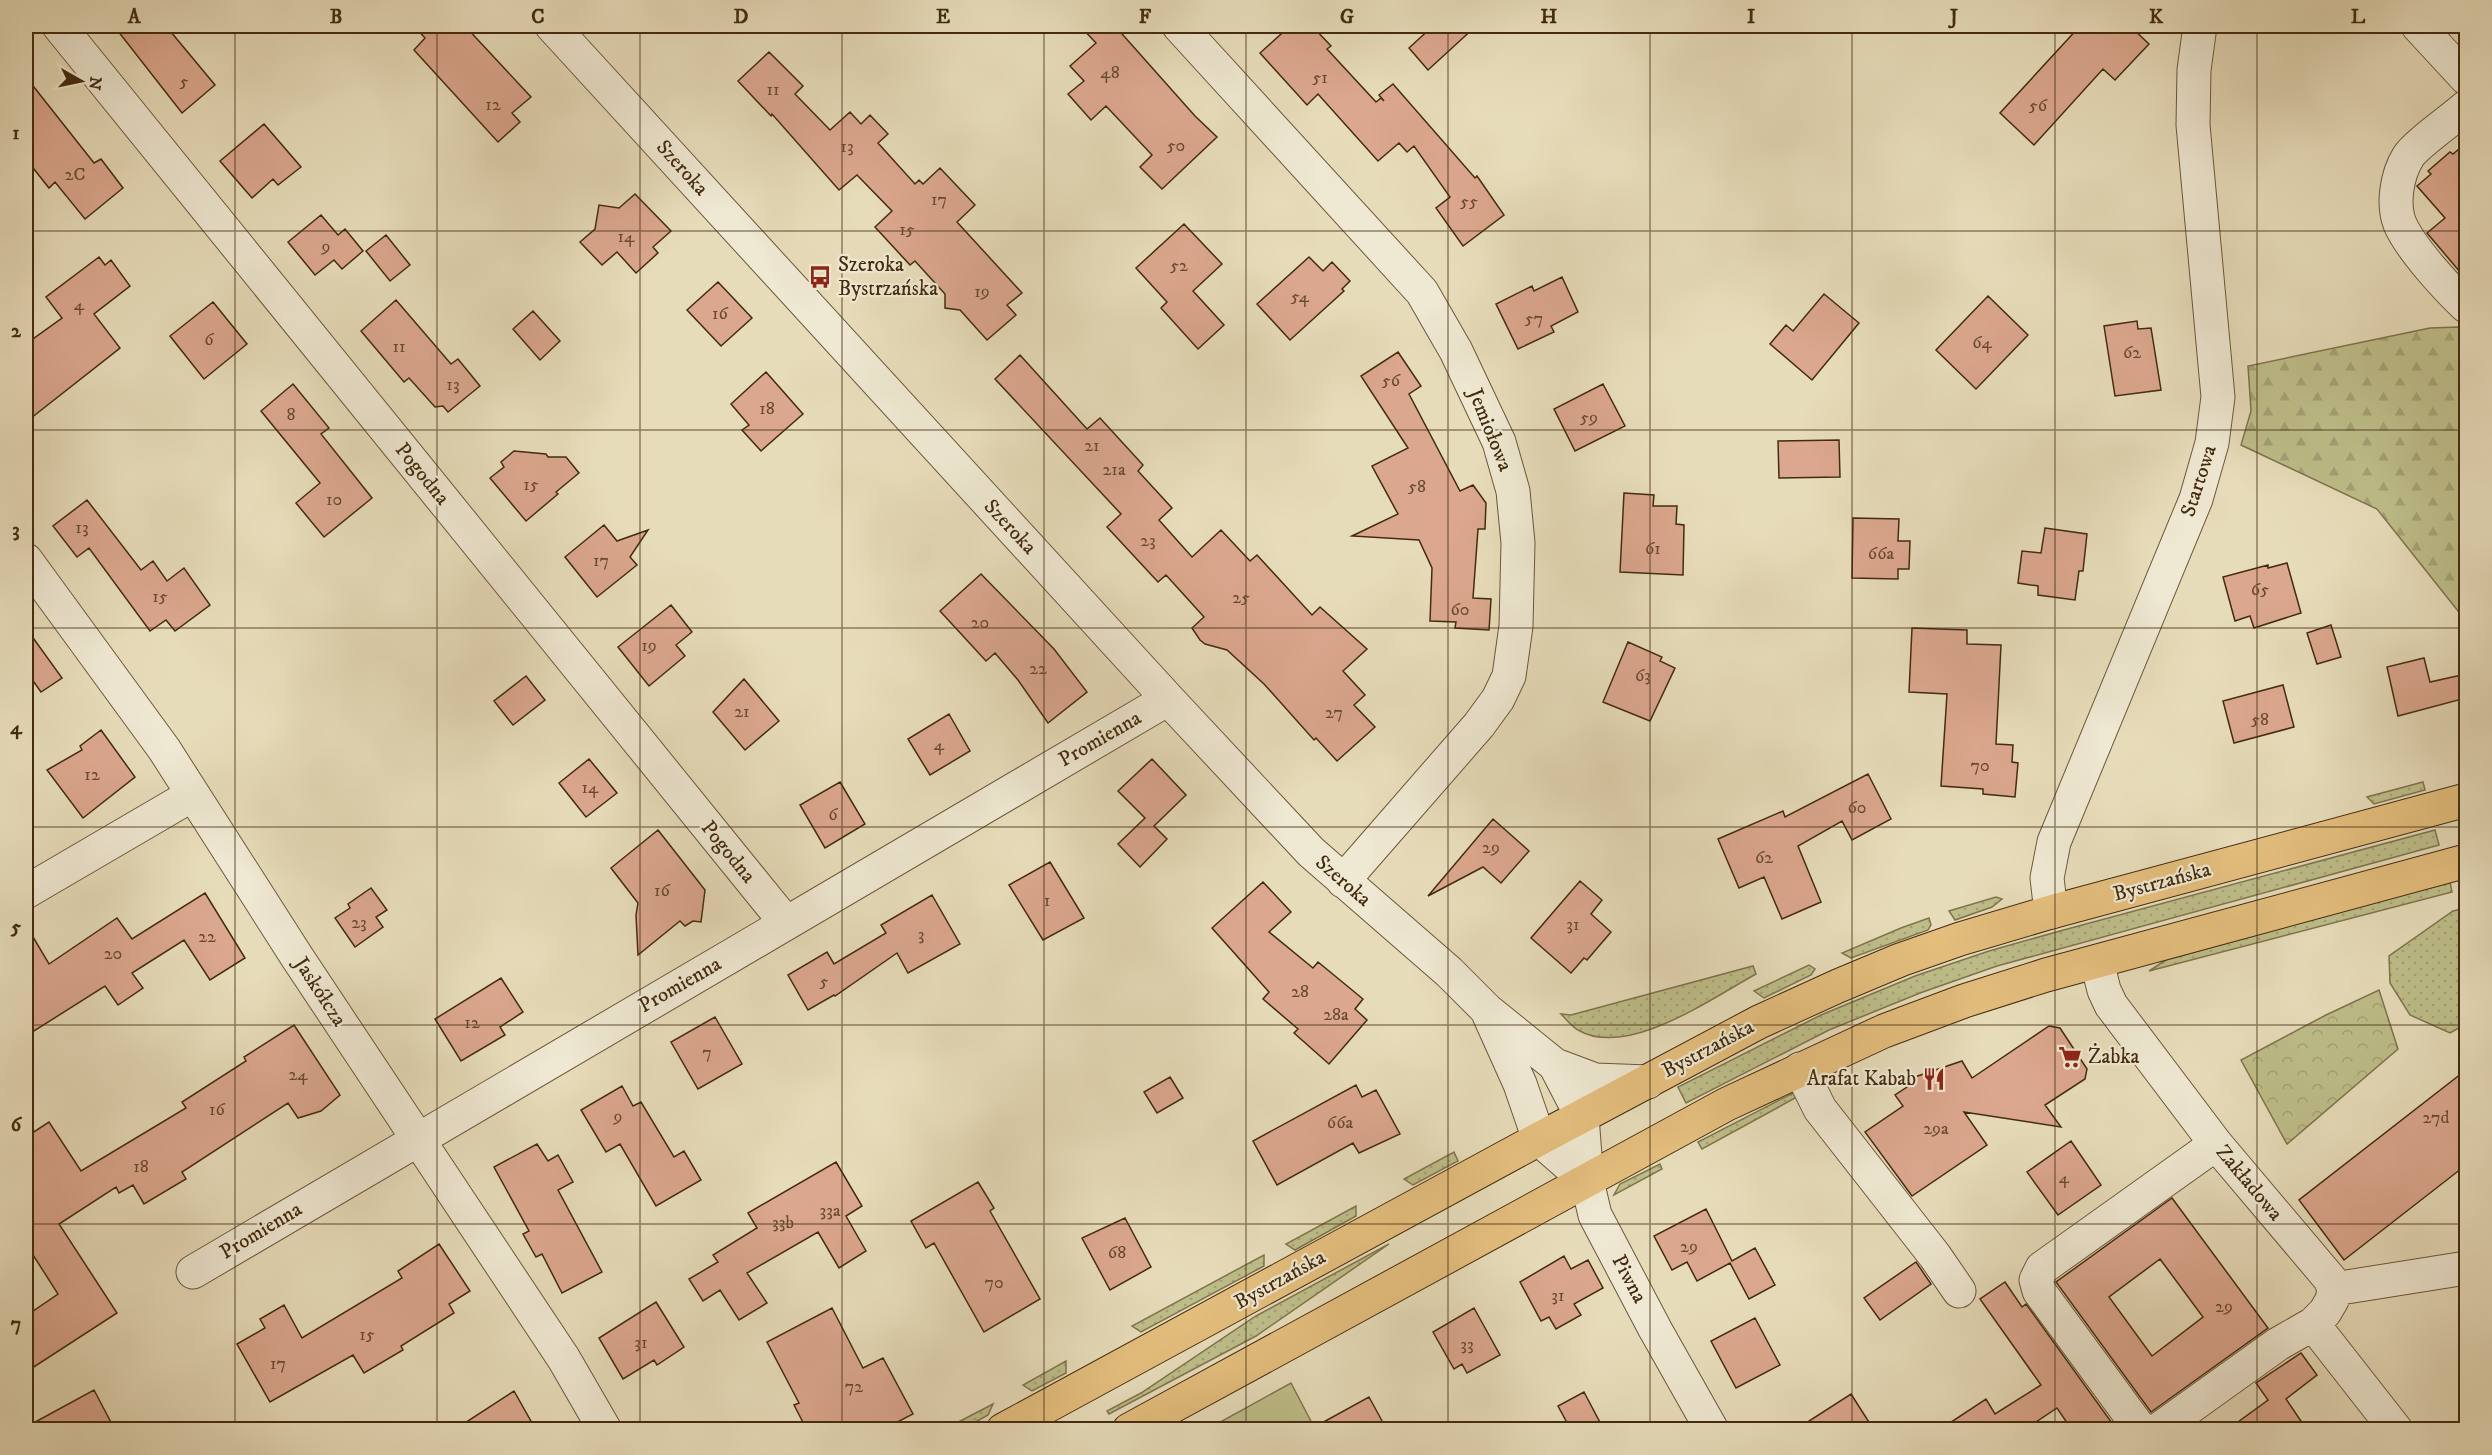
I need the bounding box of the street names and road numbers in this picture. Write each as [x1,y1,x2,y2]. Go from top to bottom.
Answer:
street label: Szeroka [650,135,714,201]
street label: Jemiołowa [1461,383,1518,475]
street label: Pogodna [389,438,455,511]
street label: Startowa [2175,442,2223,520]
street label: Szeroka [978,494,1042,560]
street label: Promienna [1054,705,1146,773]
street label: Pogodna [695,816,761,889]
street label: Szeroka [1310,850,1376,913]
street label: Bystrzańska [2110,856,2214,908]
street label: Jaskółcza [287,951,352,1032]
street label: Promienna [634,951,726,1019]
street label: Bystrzańska [1658,1014,1758,1084]
street label: Zakładowa [2210,1140,2288,1226]
street label: Promienna [215,1196,307,1266]
street label: Bystrzańska [1230,1244,1330,1316]
street label: Piwna [1606,1250,1652,1308]

